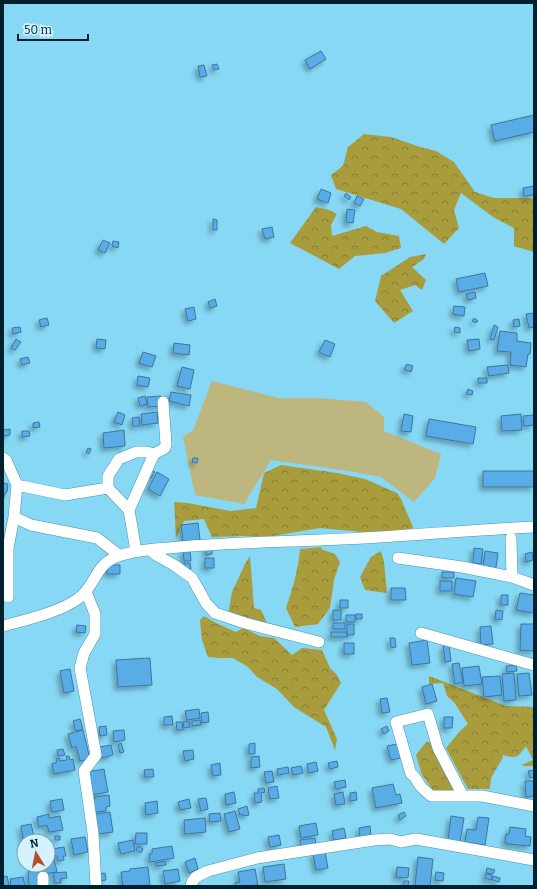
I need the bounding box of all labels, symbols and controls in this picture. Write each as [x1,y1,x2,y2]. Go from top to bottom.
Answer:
scale bar [18,16,88,42]
text: 50 m [24,23,53,37]
north arrow [16,833,56,873]
text: N [29,836,40,851]

